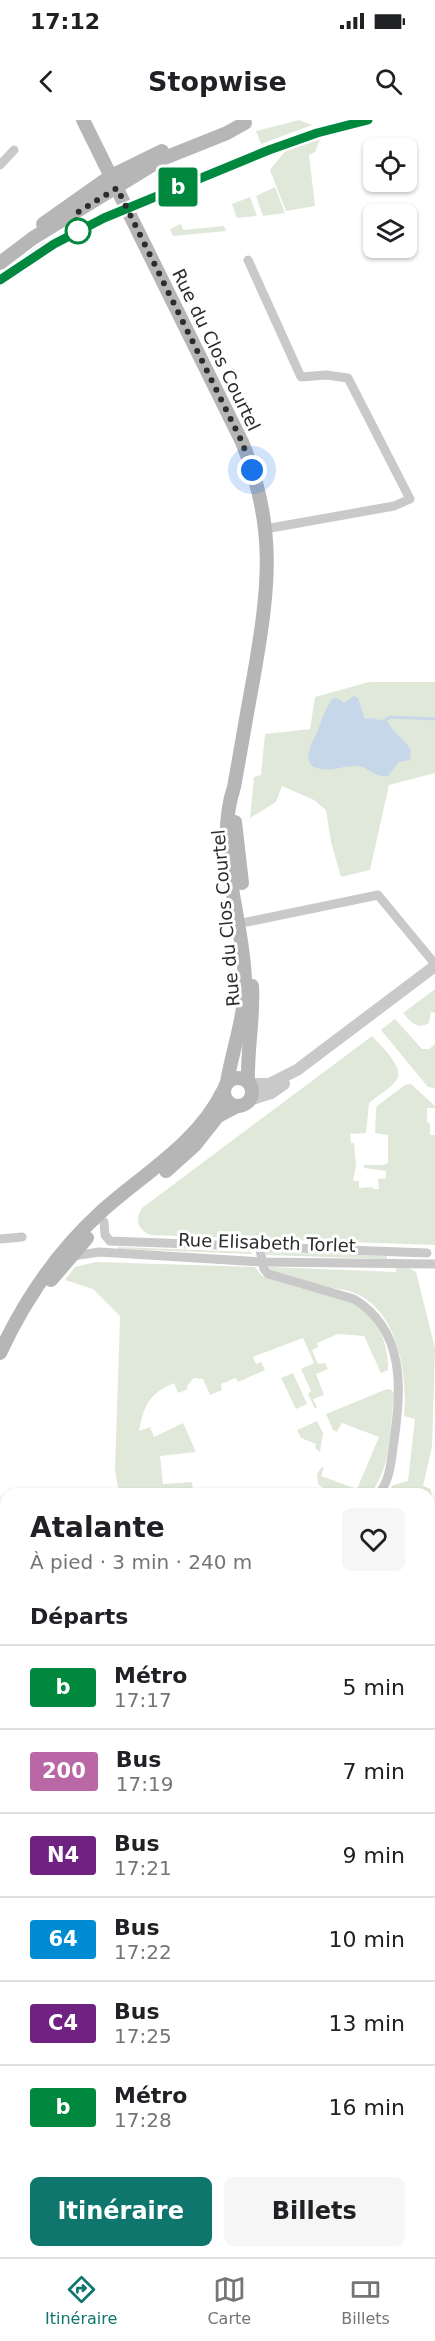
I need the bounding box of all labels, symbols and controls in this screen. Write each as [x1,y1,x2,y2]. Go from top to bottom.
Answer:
text: 17:12 [30,9,100,34]
icon: back [30,65,63,98]
icon: search [372,65,405,98]
text: Stopwise [148,66,287,97]
map controls [363,138,417,258]
button: locate [363,138,417,192]
line badge: b [158,168,198,206]
text: b [170,175,186,199]
button: layers [363,204,417,258]
unlabelled marker [65,218,91,244]
street label: Rue du Clos Courtel [168,265,265,434]
your location [237,455,267,485]
street label: Rue du Clos Courtel [207,829,244,1007]
street label: Rue Elisabeth Torlet [178,1229,356,1256]
button: heart [342,1508,405,1571]
text: Atalante [30,1511,165,1544]
text: À pied · 3 min · 240 m [30,1550,252,1574]
text: Départs [30,1604,128,1629]
text: Métro [114,1663,187,1688]
text: b [55,1675,71,1699]
text: 5 min [343,1675,405,1700]
text: 17:17 [114,1688,172,1712]
text: Bus [116,1747,161,1772]
text: 200 [42,1759,86,1783]
text: 7 min [343,1759,405,1784]
text: 17:19 [116,1772,173,1796]
text: Bus [114,1831,160,1856]
text: N4 [47,1843,79,1867]
text: 9 min [343,1843,405,1868]
text: 17:21 [114,1856,172,1880]
text: Bus [114,1915,160,1940]
text: 64 [48,1927,78,1951]
text: 10 min [329,1927,405,1952]
text: 17:22 [114,1940,172,1964]
text: Bus [114,1999,160,2024]
text: C4 [48,2011,78,2035]
text: 13 min [329,2011,405,2036]
text: 17:25 [114,2024,172,2048]
text: Métro [114,2083,187,2108]
text: b [55,2095,71,2119]
text: 16 min [329,2095,405,2120]
text: 17:28 [114,2108,172,2132]
button: Itinéraire [30,2177,212,2246]
button: Billets [224,2177,405,2246]
tab: Itinéraire [45,2273,117,2328]
tab: Carte [207,2273,251,2328]
tab: Billets [341,2273,390,2328]

